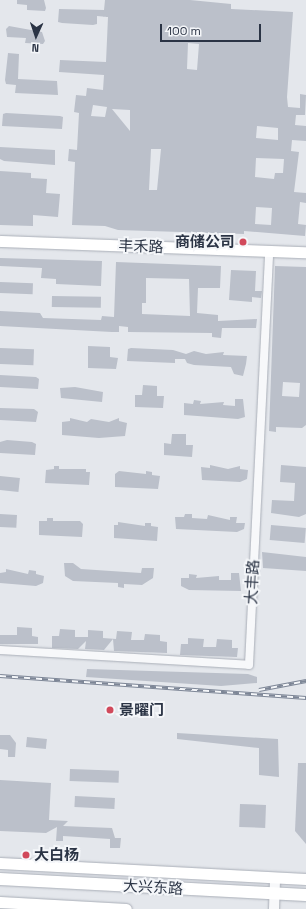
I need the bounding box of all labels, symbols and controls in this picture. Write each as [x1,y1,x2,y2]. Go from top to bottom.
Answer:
north arrow [16,16,56,56]
scale bar [162,16,263,42]
text: 100 m [167,23,201,39]
text: N [31,41,39,55]
place label: 商储公司 [175,233,235,251]
street label: 丰禾路 [118,236,164,256]
marker: 商储公司 [238,237,248,247]
street label: 大丰路 [242,559,262,605]
place label: 景曜门 [119,701,164,719]
marker: 景曜门 [104,704,116,716]
place label: 大白杨 [34,846,79,864]
marker: 大白杨 [21,850,31,860]
street label: 大兴东路 [123,876,183,898]

